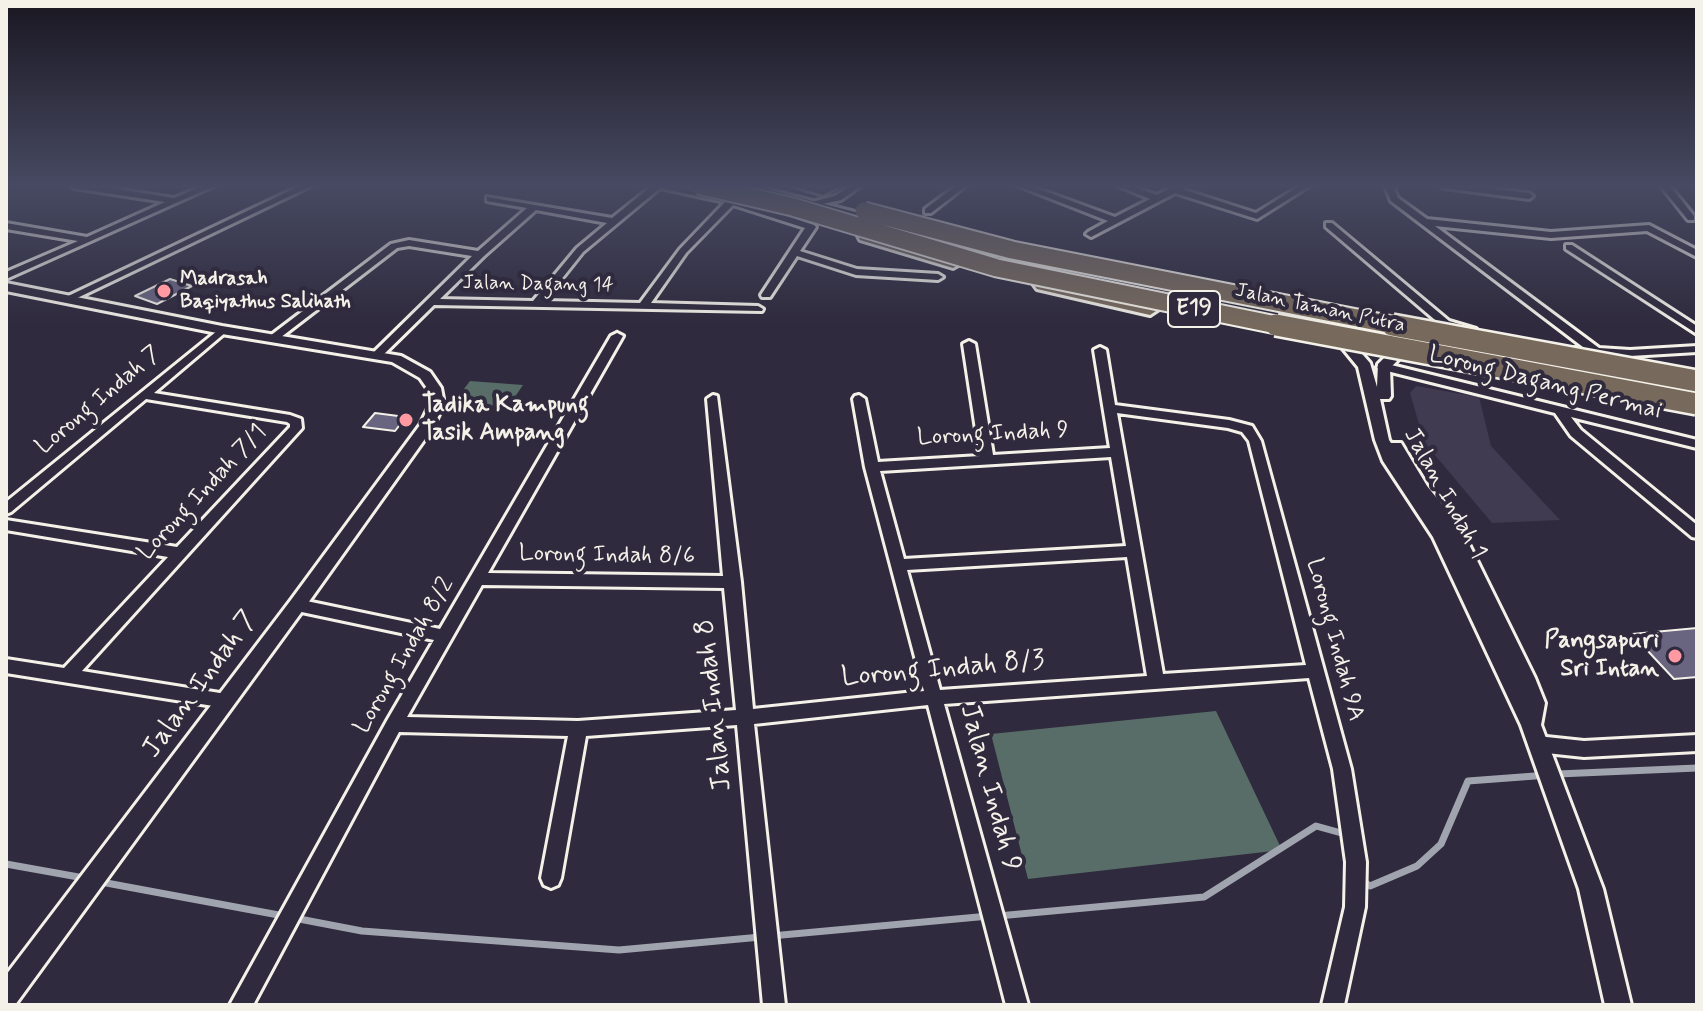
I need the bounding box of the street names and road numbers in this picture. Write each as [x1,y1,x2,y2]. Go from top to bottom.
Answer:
street label: Jalan Dagang 14 [462,272,614,298]
street label: Jalan Taman Putra [1233,279,1407,339]
road number: E19 [1168,291,1220,327]
street label: Lorong Indah 7 [31,340,167,462]
street label: Lorong Dagang Permai [1426,341,1664,427]
street label: Lorong Indah 9 [917,417,1069,453]
street label: Lorong Indah 7/1 [133,419,273,567]
street label: Jalan Indah 1 [1396,423,1492,565]
street label: Lorong Indah 8/6 [519,540,695,572]
street label: Lorong Indah 9A [1298,555,1370,725]
street label: Lorong Indah 8/2 [349,573,461,739]
street label: Jalan Indah 7 [136,605,266,765]
street label: Jalan Indah 8 [689,617,741,793]
street label: Lorong Indah 8/3 [840,644,1046,696]
street label: Jalan Indah 9 [951,701,1027,875]

